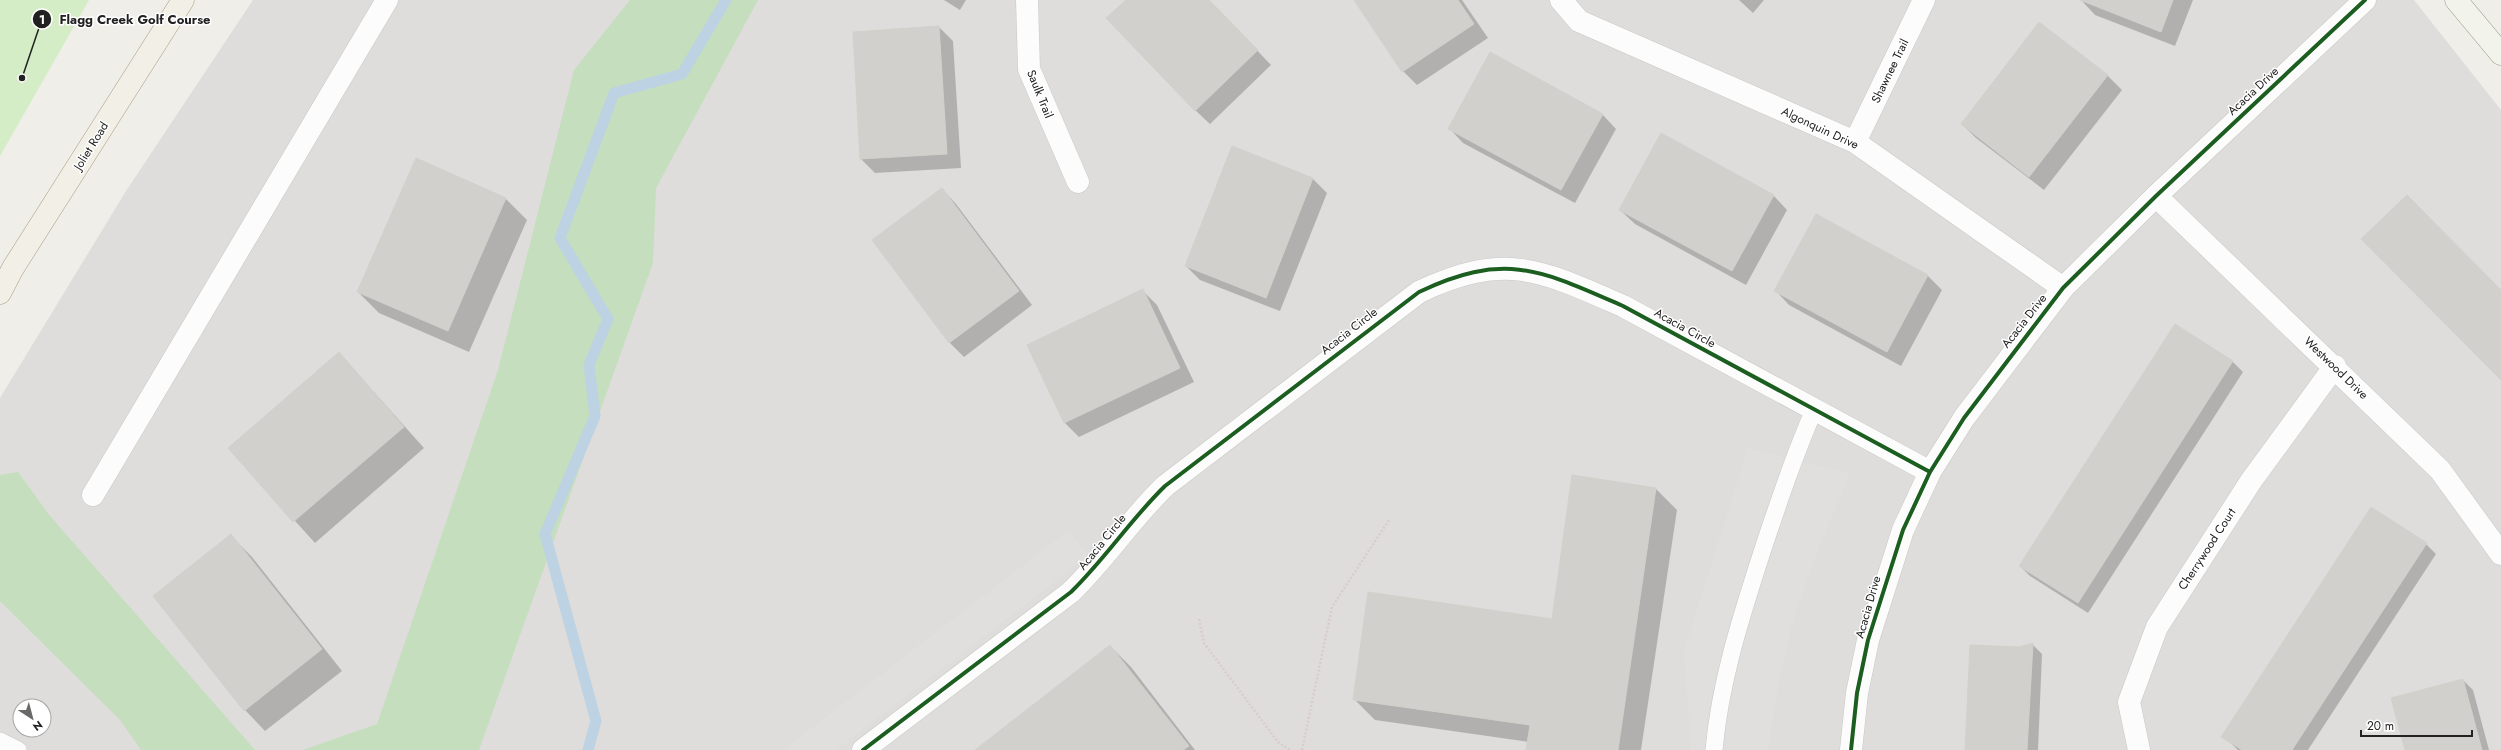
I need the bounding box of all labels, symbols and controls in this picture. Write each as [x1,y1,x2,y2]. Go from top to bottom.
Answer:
callout: Flagg Creek Golf Course [32,7,219,32]
text: Flagg Creek Golf Course [59,10,211,29]
text: 1 [39,11,45,29]
street label: Shawnee Trail [1867,36,1913,106]
street label: Acacia Drive [2223,62,2283,120]
street label: Saulk Trail [1022,67,1058,121]
street label: Algonquin Drive [1778,102,1862,154]
street label: Joliet Road [68,118,113,175]
street label: Acacia Drive [1997,290,2051,352]
street label: Acacia Circle [1317,303,1381,359]
street label: Acacia Circle [1651,304,1719,352]
street label: Westwood Drive [2300,333,2372,403]
street label: Cherrywood Court [2174,504,2240,594]
street label: Acacia Circle [1074,510,1130,574]
street label: Acacia Drive [1850,574,1886,640]
north arrow [12,698,52,738]
scale bar [2361,712,2472,738]
text: N [30,717,46,735]
text: 20 m [2367,717,2394,735]

